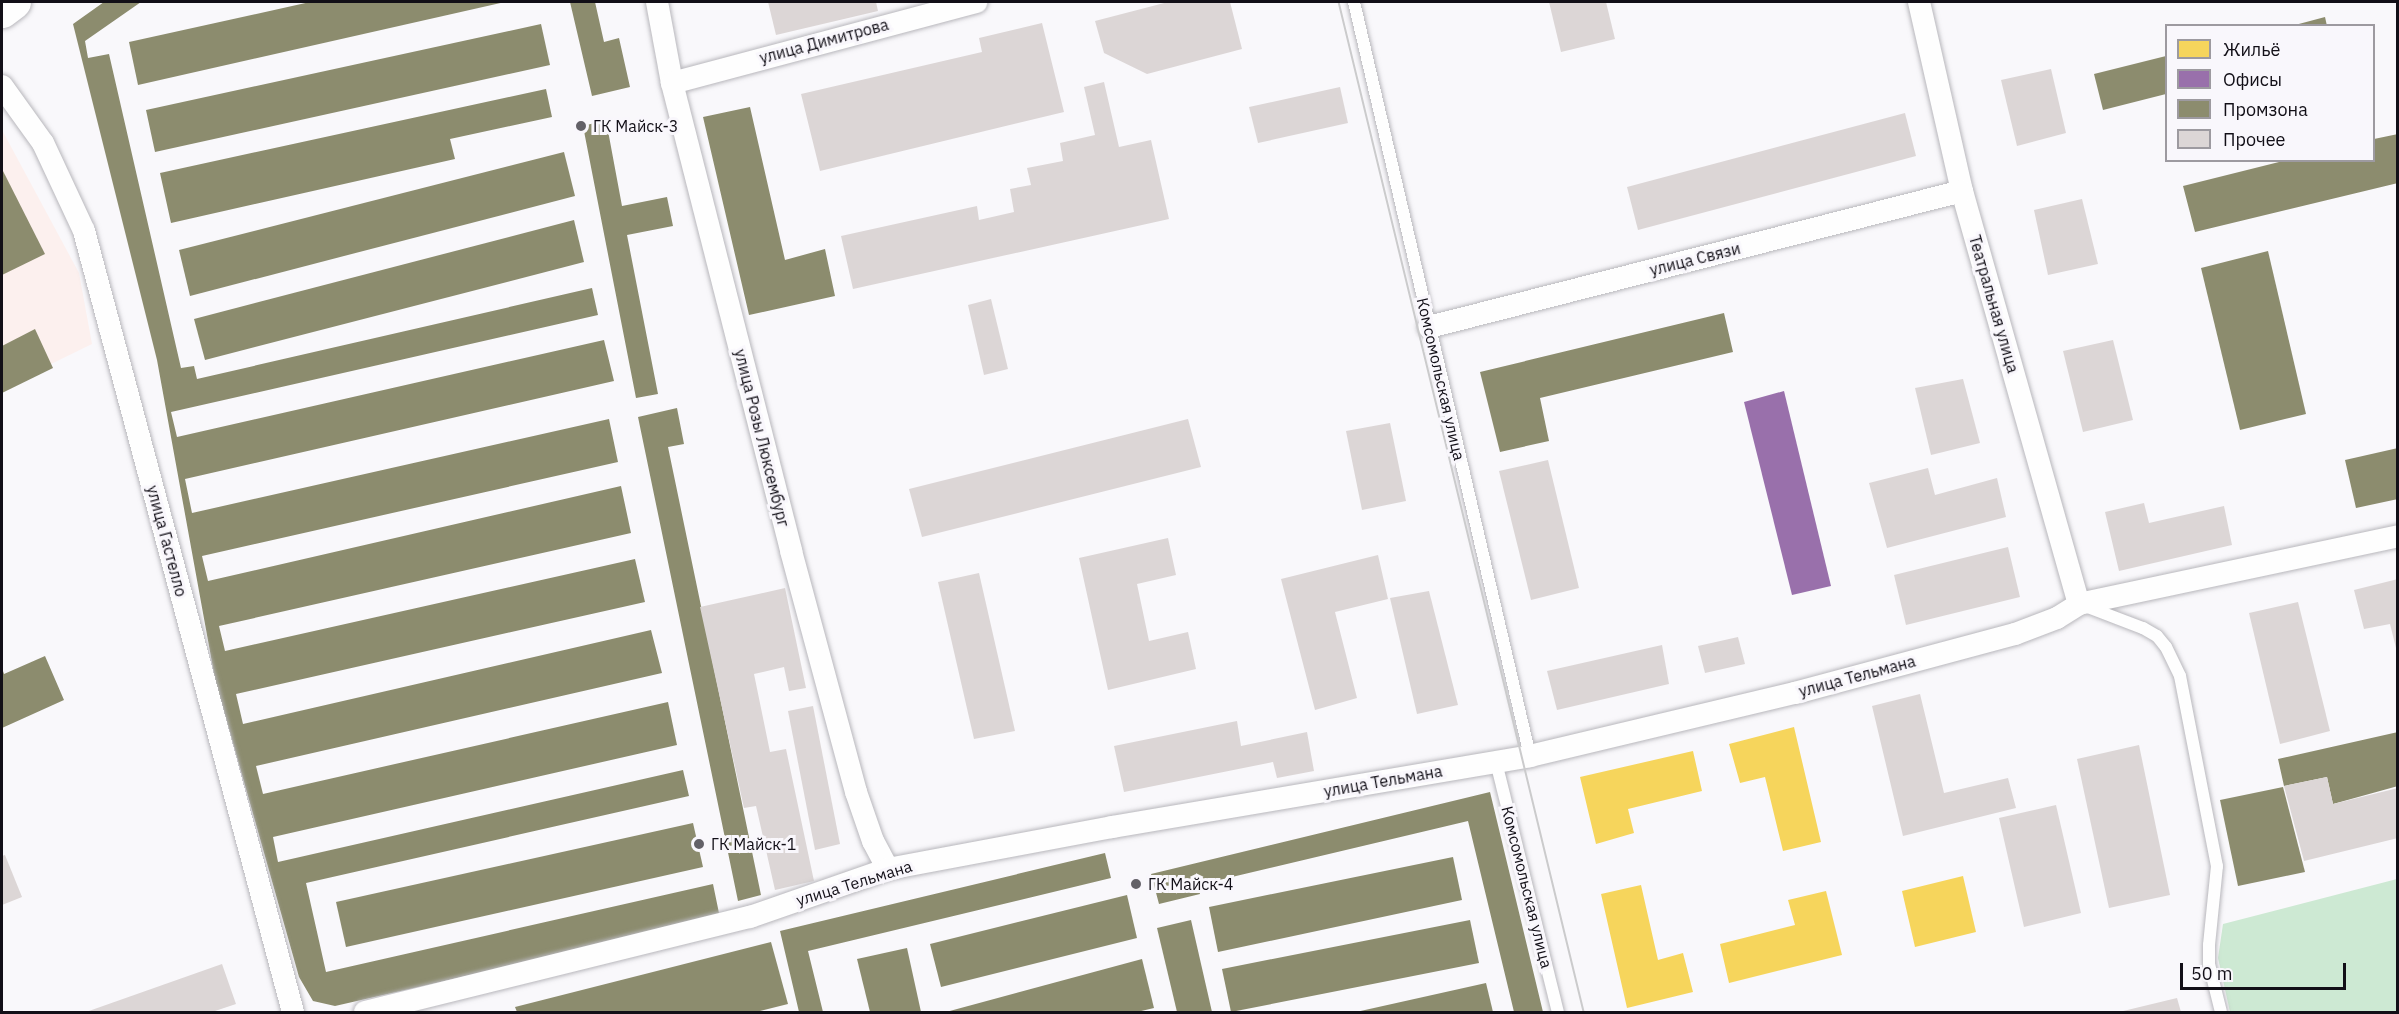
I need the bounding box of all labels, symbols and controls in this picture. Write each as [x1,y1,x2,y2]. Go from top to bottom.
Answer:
street label: улица Димитрова [757,15,891,67]
legend [2165,24,2375,162]
text: Жильё [2223,38,2280,61]
text: Офисы [2223,68,2282,91]
text: Промзона [2223,98,2308,121]
place label: ГК Майск-3 [593,116,678,136]
marker: ГК Майск-3 [574,119,588,133]
text: Прочее [2223,128,2285,151]
street label: Театральная улица [1965,233,2023,375]
street label: улица Связи [1648,238,1742,280]
street label: Комсомольская улица [1413,296,1469,462]
street label: улица Розы Люксембург [731,347,793,529]
street label: улица Гастелло [143,483,191,599]
street label: улица Тельмана [1797,651,1917,701]
street label: улица Тельмана [1322,761,1444,801]
street label: Комсомольская улица [1498,804,1556,970]
place label: ГК Майск-1 [711,834,796,854]
marker: ГК Майск-1 [692,837,706,851]
street label: улица Тельмана [794,856,914,910]
place label: ГК Майск-4 [1148,874,1233,894]
marker: ГК Майск-4 [1129,877,1143,891]
scale bar [2183,951,2350,989]
text: 50 m [2191,962,2233,985]

